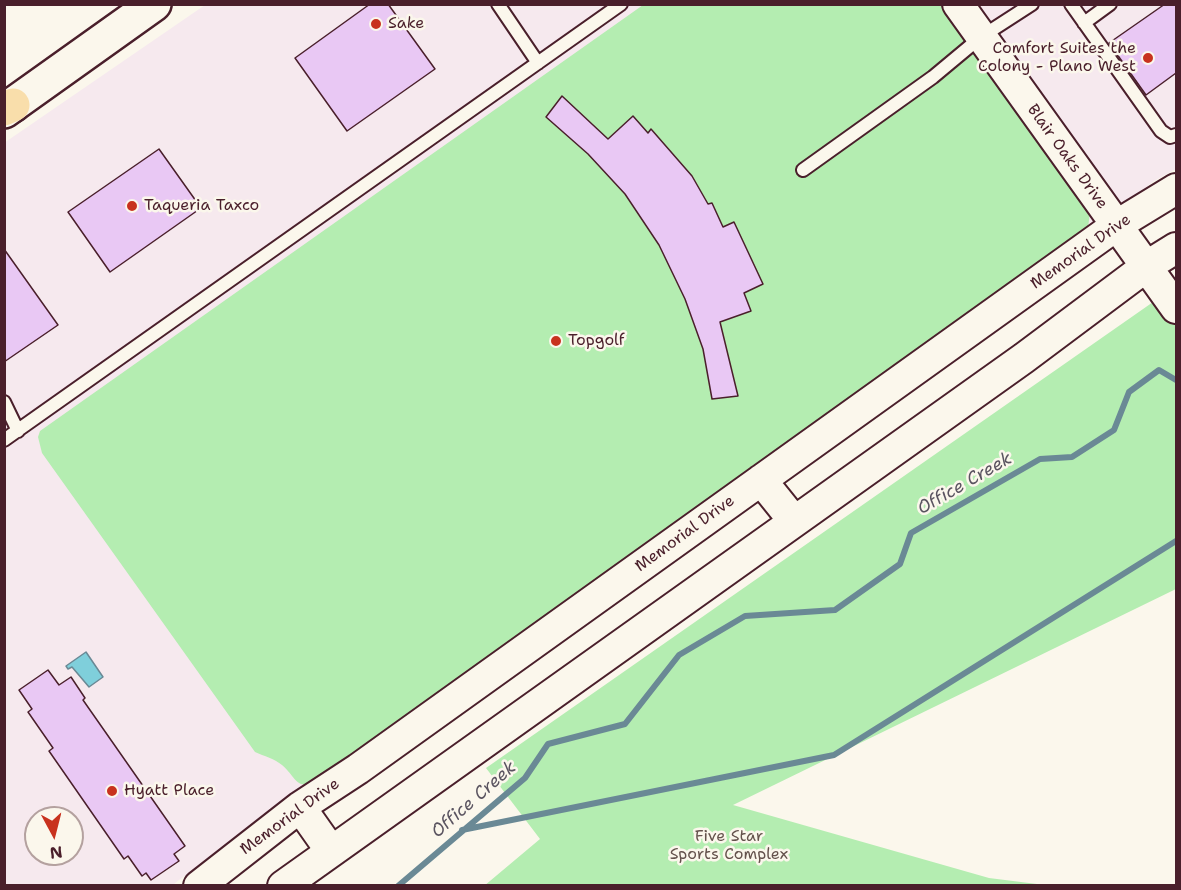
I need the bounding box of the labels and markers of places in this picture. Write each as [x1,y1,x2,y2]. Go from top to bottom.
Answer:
place label: Sake [388,14,424,34]
marker: Sake [369,17,383,31]
place label: Comfort Suites the Colony - Plano West [978,39,1136,77]
marker: Comfort Suites the Colony - Plano West [1141,51,1155,65]
place label: Taqueria Taxco [144,196,259,216]
marker: Taqueria Taxco [125,199,139,213]
place label: Topgolf [568,331,625,351]
marker: Topgolf [549,334,563,348]
place label: Hyatt Place [124,781,214,801]
marker: Hyatt Place [105,784,119,798]

